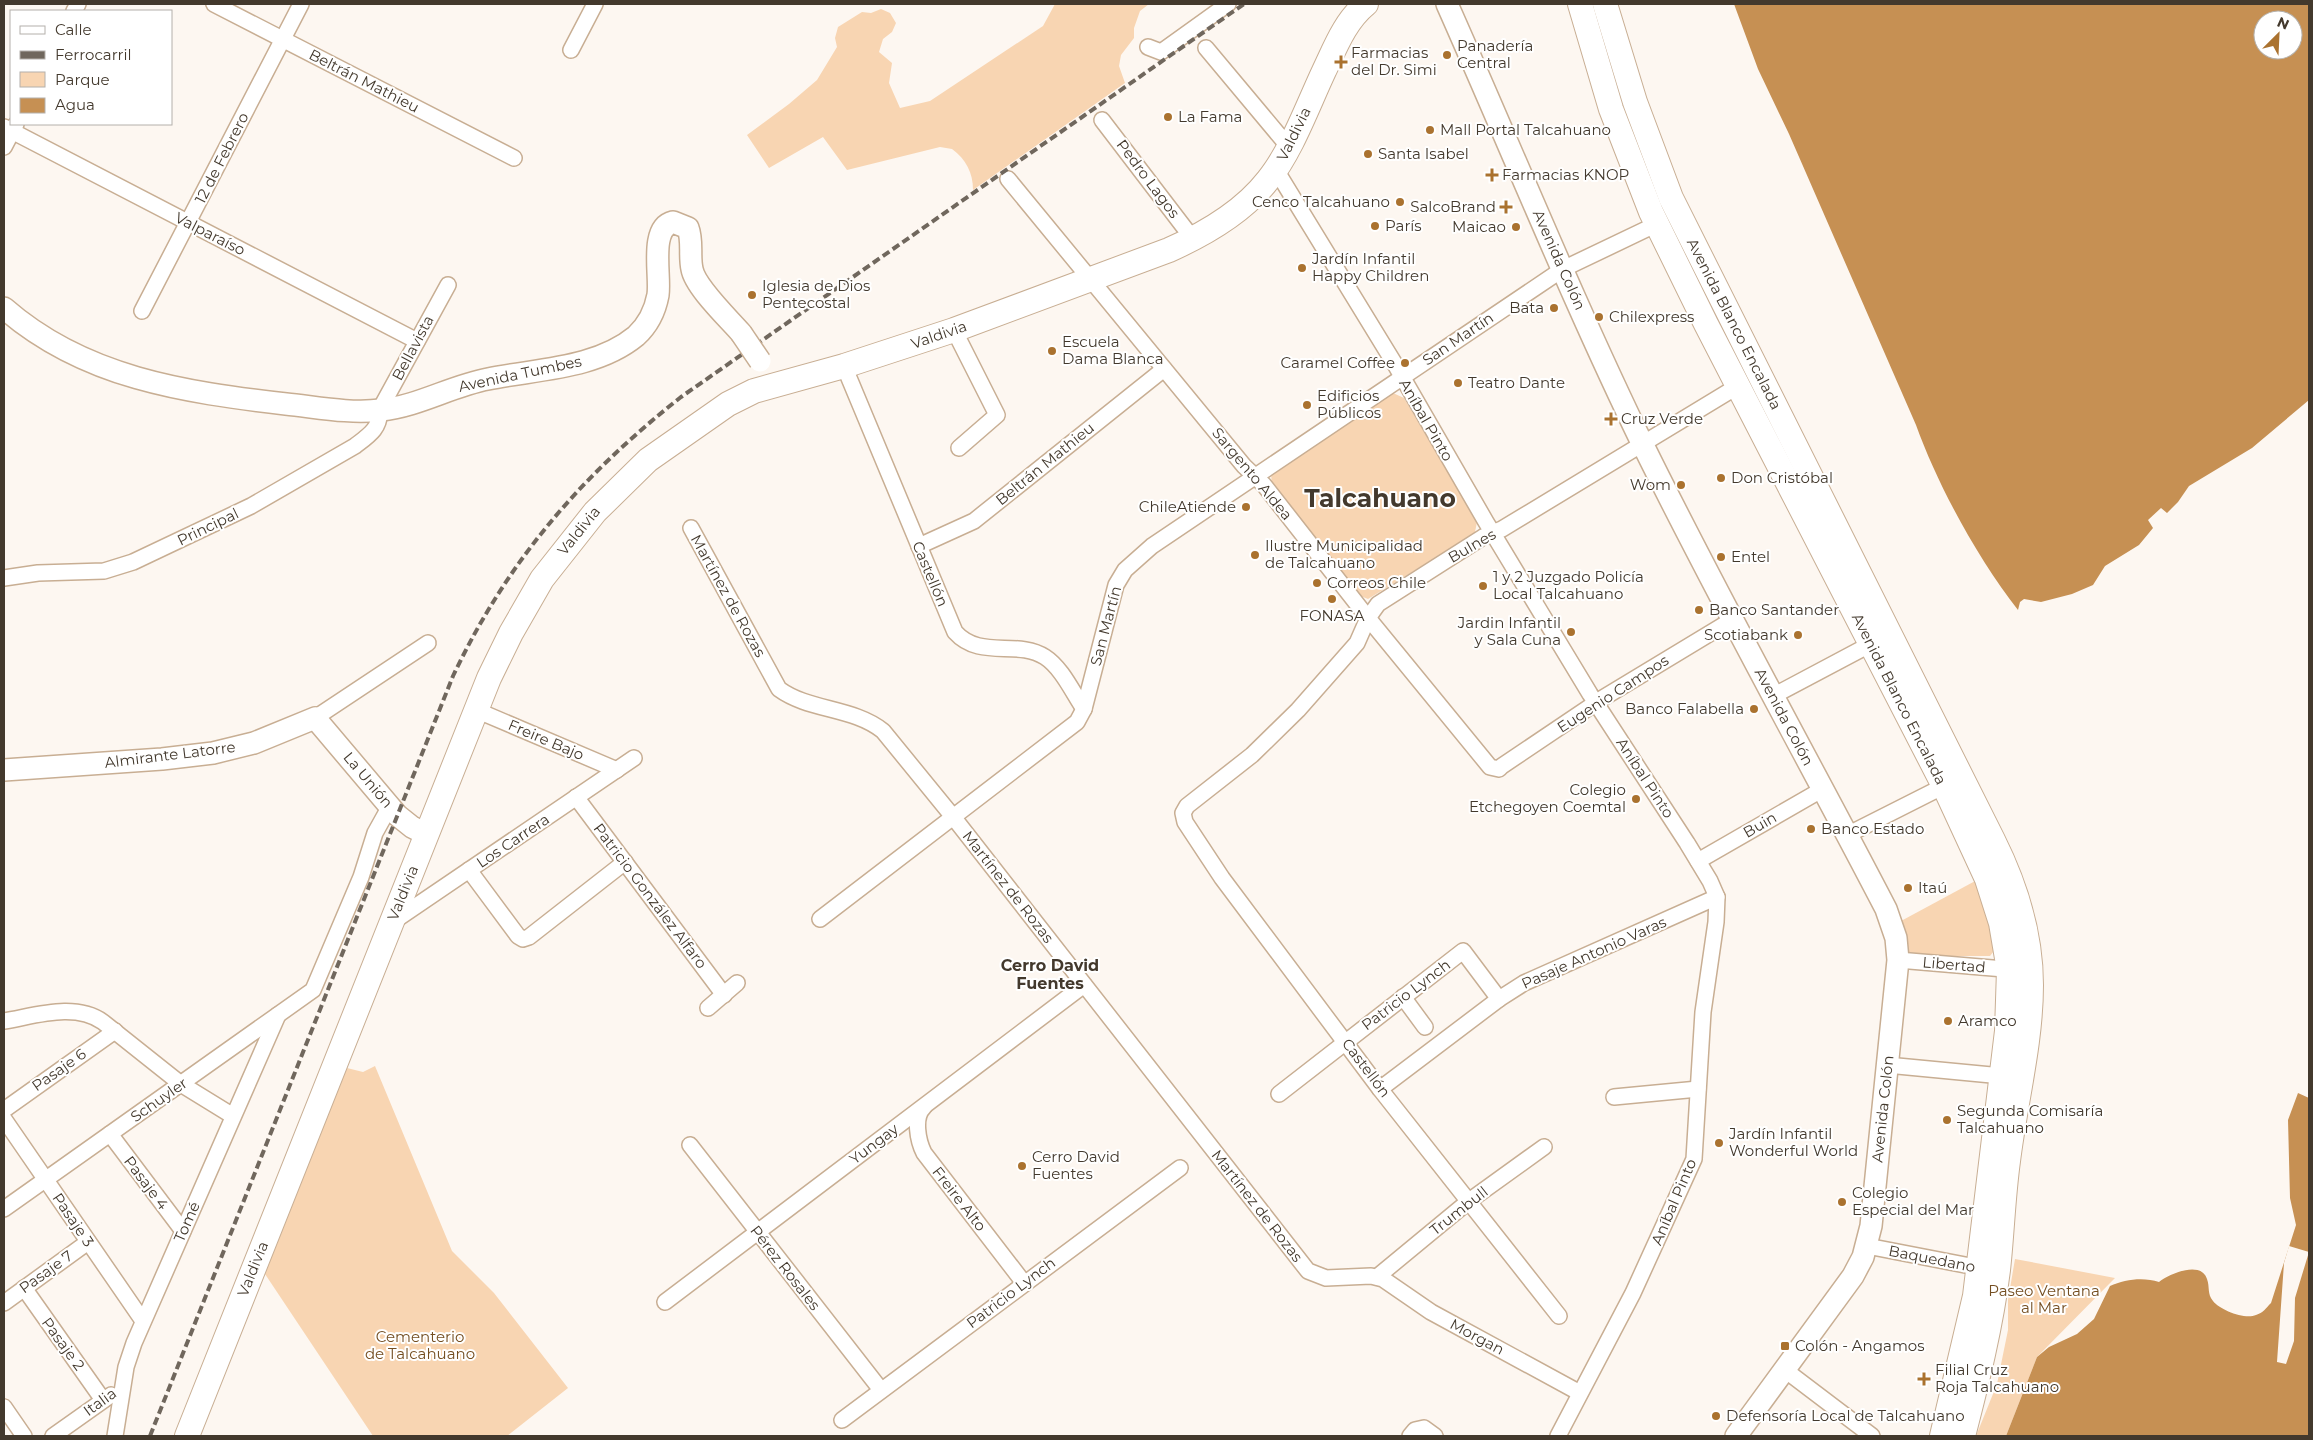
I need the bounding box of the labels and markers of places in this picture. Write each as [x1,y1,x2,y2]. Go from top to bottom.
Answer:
place label: Panadería Central [1457,36,1533,72]
place label: Farmacias del Dr. Simi [1351,43,1437,79]
marker: Panadería Central [1441,49,1453,61]
marker: Farmacias del Dr. Simi [1335,56,1347,68]
place label: La Fama [1178,107,1242,126]
marker: La Fama [1162,111,1174,123]
place label: Mall Portal Talcahuano [1440,120,1611,139]
marker: Mall Portal Talcahuano [1424,124,1436,136]
place label: Santa Isabel [1378,144,1469,163]
marker: Santa Isabel [1362,148,1374,160]
place label: Farmacias KNOP [1502,165,1629,184]
marker: Farmacias KNOP [1486,169,1498,181]
place label: Cenco Talcahuano [1252,192,1390,211]
marker: Cenco Talcahuano [1394,196,1406,208]
place label: SalcoBrand [1410,197,1496,216]
marker: SalcoBrand [1500,201,1512,213]
place label: París [1385,216,1422,235]
place label: Maicao [1452,217,1506,236]
marker: París [1369,220,1381,232]
marker: Maicao [1510,221,1522,233]
place label: Jardín Infantil Happy Children [1311,249,1429,285]
marker: Jardín Infantil Happy Children [1296,262,1308,274]
place label: Iglesia de Dios Pentecostal [762,276,870,312]
marker: Iglesia de Dios Pentecostal [746,289,758,301]
place label: Bata [1509,298,1544,317]
marker: Bata [1548,302,1560,314]
place label: Chilexpress [1609,307,1694,326]
marker: Chilexpress [1593,311,1605,323]
place label: Escuela Dama Blanca [1062,332,1164,368]
marker: Escuela Dama Blanca [1046,345,1058,357]
place label: Caramel Coffee [1281,353,1395,372]
marker: Caramel Coffee [1399,357,1411,369]
place label: Teatro Dante [1468,373,1565,392]
marker: Teatro Dante [1452,377,1464,389]
place label: Edificios Públicos [1317,386,1381,422]
marker: Edificios Públicos [1301,399,1313,411]
place label: Cruz Verde [1621,409,1703,428]
marker: Cruz Verde [1605,413,1617,425]
place label: Don Cristóbal [1731,468,1833,487]
marker: Don Cristóbal [1715,472,1727,484]
place label: Wom [1630,475,1671,494]
marker: Wom [1675,479,1687,491]
place label: ChileAtiende [1139,497,1236,516]
marker: ChileAtiende [1240,501,1252,513]
place label: Ilustre Municipalidad de Talcahuano [1265,536,1423,572]
place label: Entel [1731,547,1770,566]
marker: Ilustre Municipalidad de Talcahuano [1249,549,1261,561]
marker: Entel [1715,551,1727,563]
place label: 1 y 2 Juzgado Policía Local Talcahuano [1493,567,1644,603]
place label: Correos Chile [1327,573,1426,592]
marker: Correos Chile [1311,577,1323,589]
marker: 1 y 2 Juzgado Policía Local Talcahuano [1477,580,1489,592]
marker: FONASA [1326,593,1338,605]
place label: Banco Santander [1709,600,1839,619]
marker: Banco Santander [1693,604,1705,616]
place label: FONASA [1300,606,1365,625]
place label: Jardin Infantil y Sala Cuna [1457,613,1561,649]
place label: Scotiabank [1704,625,1788,644]
marker: Jardin Infantil y Sala Cuna [1565,626,1577,638]
marker: Scotiabank [1792,629,1804,641]
place label: Banco Falabella [1625,699,1744,718]
marker: Banco Falabella [1748,703,1760,715]
place label: Colegio Etchegoyen Coemtal [1469,780,1626,816]
marker: Colegio Etchegoyen Coemtal [1630,793,1642,805]
place label: Banco Estado [1821,819,1924,838]
marker: Banco Estado [1805,823,1817,835]
place label: Itaú [1918,878,1947,897]
marker: Itaú [1902,882,1914,894]
place label: Aramco [1958,1011,2017,1030]
marker: Aramco [1942,1015,1954,1027]
place label: Segunda Comisaría Talcahuano [1957,1101,2103,1137]
marker: Segunda Comisaría Talcahuano [1941,1114,1953,1126]
place label: Jardín Infantil Wonderful World [1728,1124,1858,1160]
marker: Jardín Infantil Wonderful World [1713,1137,1725,1149]
place label: Cerro David Fuentes [1032,1147,1120,1183]
marker: Cerro David Fuentes [1016,1160,1028,1172]
place label: Colegio Especial del Mar [1852,1183,1974,1219]
marker: Colegio Especial del Mar [1836,1196,1848,1208]
place label: Colón - Angamos [1795,1336,1925,1355]
marker: Colón - Angamos [1779,1340,1791,1352]
place label: Filial Cruz Roja Talcahuano [1935,1360,2059,1396]
marker: Filial Cruz Roja Talcahuano [1917,1372,1931,1386]
place label: Defensoría Local de Talcahuano [1726,1406,1965,1425]
marker: Defensoría Local de Talcahuano [1710,1410,1722,1422]

